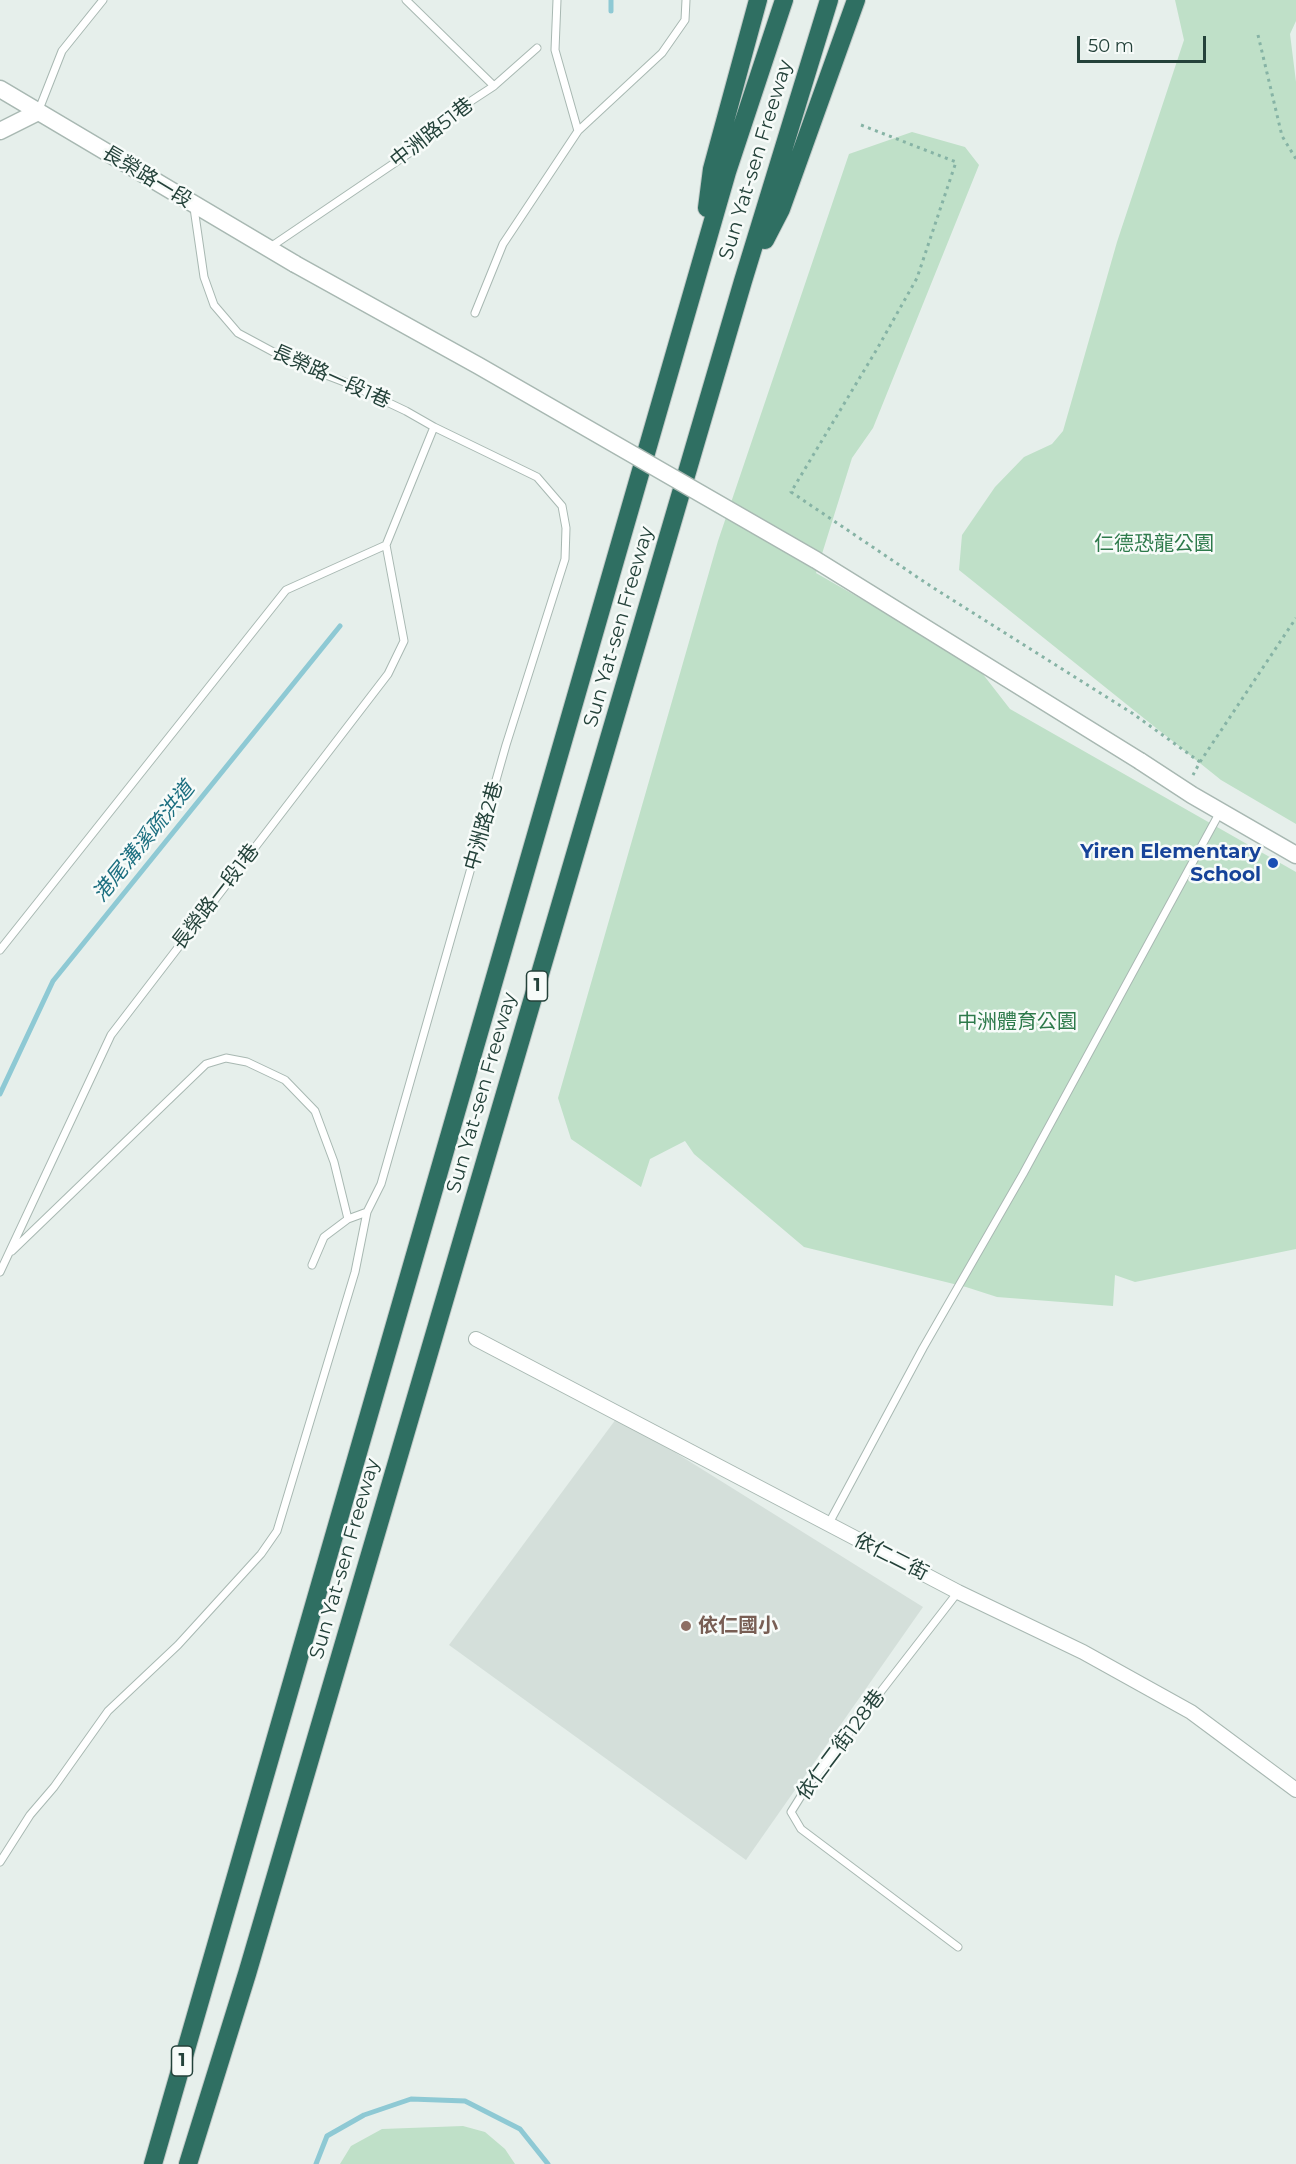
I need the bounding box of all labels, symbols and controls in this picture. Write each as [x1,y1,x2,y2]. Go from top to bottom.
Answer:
scale bar [1080,24,1209,62]
text: 50 m [1088,35,1134,57]
street label: Sun Yat-sen Freeway [714,57,798,263]
street label: 中洲路51巷 [386,93,478,173]
street label: 長榮路一段 [98,141,196,213]
street label: 長榮路一段1巷 [268,340,394,414]
street label: Sun Yat-sen Freeway [579,524,659,730]
park label: 仁德恐龍公園 [1094,532,1214,556]
water label: 港尾溝溪疏洪道 [88,777,200,907]
street label: 中洲路2巷 [460,779,508,873]
street label: 長榮路一段1巷 [167,839,265,955]
place label: Yiren Elementary School [1080,840,1261,887]
marker: Yiren Elementary School [1266,856,1280,870]
road number: 1 [526,971,548,1001]
street label: Sun Yat-sen Freeway [442,990,522,1196]
park label: 中洲體育公園 [957,1010,1077,1034]
street label: Sun Yat-sen Freeway [305,1456,385,1662]
street label: 依仁二街 [850,1528,932,1586]
place label: 依仁國小 [698,1614,778,1638]
marker: 依仁國小 [679,1619,693,1633]
street label: 依仁二街128巷 [792,1685,890,1805]
road number: 1 [172,2046,192,2076]

